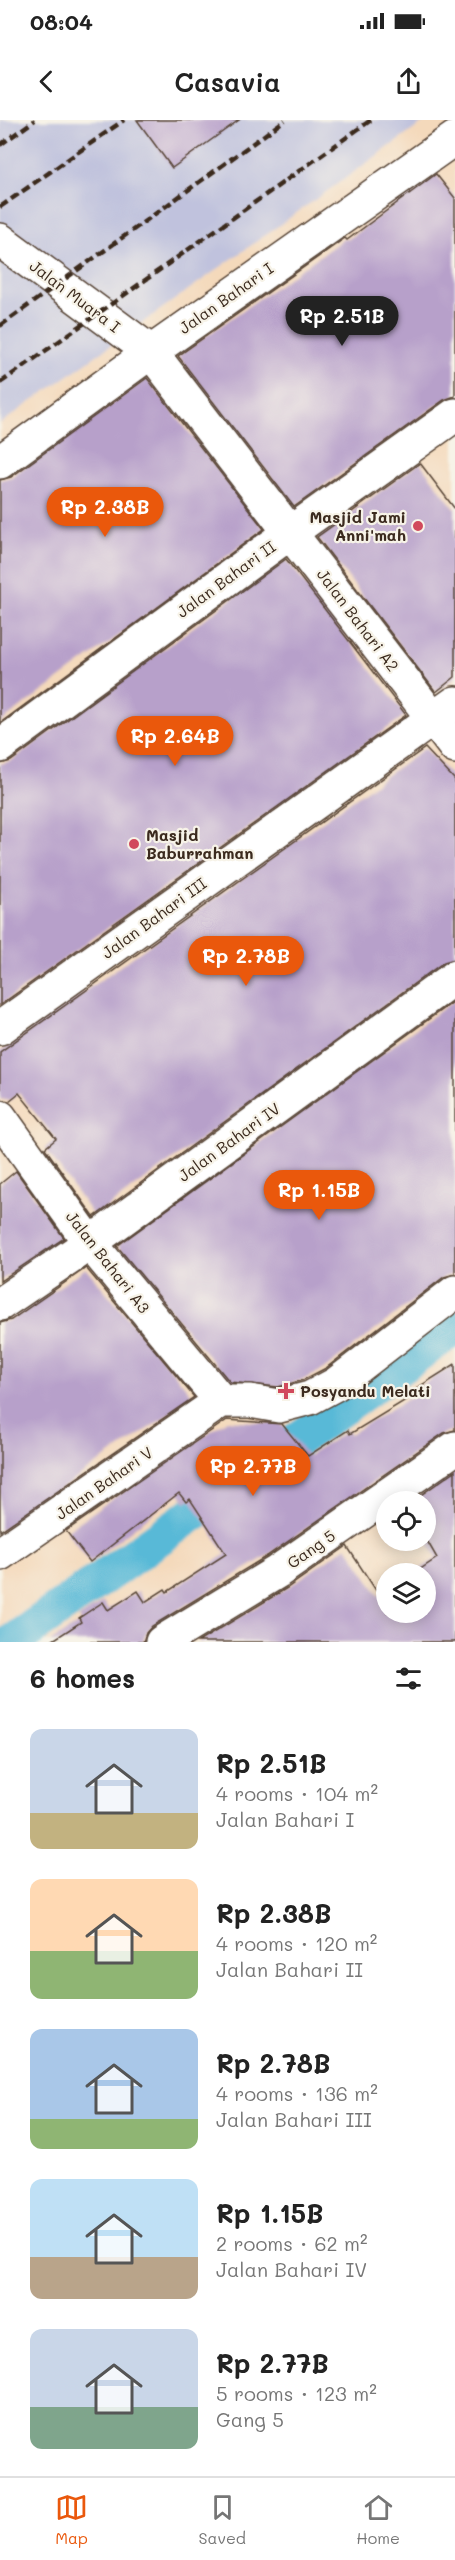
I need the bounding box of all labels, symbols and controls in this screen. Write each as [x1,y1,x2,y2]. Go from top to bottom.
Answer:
text: 08:04 [30,7,93,36]
text: Casavia [174,64,281,99]
icon: back [30,65,63,98]
icon: share [392,65,425,98]
street label: Jalan Muara I [26,255,125,337]
street label: Jalan Bahari I [174,257,277,338]
pin: Rp 2.51B [280,296,404,347]
text: Rp 2.51B [300,302,385,328]
pin: Rp 2.38B [43,487,167,538]
text: Rp 2.38B [61,493,149,519]
place label: Masjid Jami Anni'mah [309,506,406,545]
marker: Masjid Jami Anni'mah [411,519,425,533]
street label: Jalan Bahari II [172,536,279,622]
street label: Jalan Bahari A2 [313,564,404,675]
pin: Rp 2.64B [113,716,237,767]
text: Rp 2.64B [130,722,220,748]
place label: Masjid Baburrahman [146,824,253,863]
marker: Masjid Baburrahman [127,837,141,851]
street label: Jalan Bahari III [97,872,210,963]
pin: Rp 2.78B [184,936,308,987]
text: Rp 2.78B [202,942,290,968]
street label: Jalan Bahari IV [174,1098,284,1186]
pin: Rp 1.15B [257,1170,381,1221]
text: Rp 1.15B [278,1176,360,1202]
street label: Jalan Bahari A3 [62,1206,155,1317]
place label: Posyandu Melati [300,1380,431,1401]
marker: Posyandu Melati [277,1382,295,1400]
street label: Jalan Bahari V [51,1441,156,1524]
pin: Rp 2.77B [191,1446,315,1497]
text: Rp 2.77B [210,1452,296,1478]
map controls [376,1491,436,1623]
button: locate [376,1491,436,1551]
street label: Gang 5 [282,1524,339,1573]
button: layers [376,1563,436,1623]
text: 6 homes [30,1661,135,1695]
icon: filters [392,1662,425,1695]
text: Rp 2.51B [216,1746,327,1780]
icon: home [78,1753,150,1825]
text: 4 rooms · 104 m² [216,1780,378,1806]
text: Jalan Bahari I [216,1806,354,1832]
text: Rp 2.38B [216,1896,332,1930]
icon: home [78,1903,150,1975]
text: 4 rooms · 120 m² [216,1930,377,1956]
text: Jalan Bahari II [216,1956,363,1982]
text: Rp 2.78B [216,2046,330,2080]
icon: home [78,2053,150,2125]
text: 4 rooms · 136 m² [216,2080,378,2106]
text: Jalan Bahari III [216,2106,372,2132]
text: Rp 1.15B [216,2196,323,2230]
icon: home [78,2203,150,2275]
text: 2 rooms · 62 m² [216,2230,368,2256]
text: Jalan Bahari IV [216,2256,367,2282]
text: Rp 2.77B [216,2346,329,2380]
icon: home [78,2353,150,2425]
text: 5 rooms · 123 m² [216,2380,377,2406]
text: Gang 5 [216,2406,284,2432]
tab: Map [55,2491,88,2548]
tab: Saved [198,2491,246,2548]
tab: Home [356,2491,400,2548]

